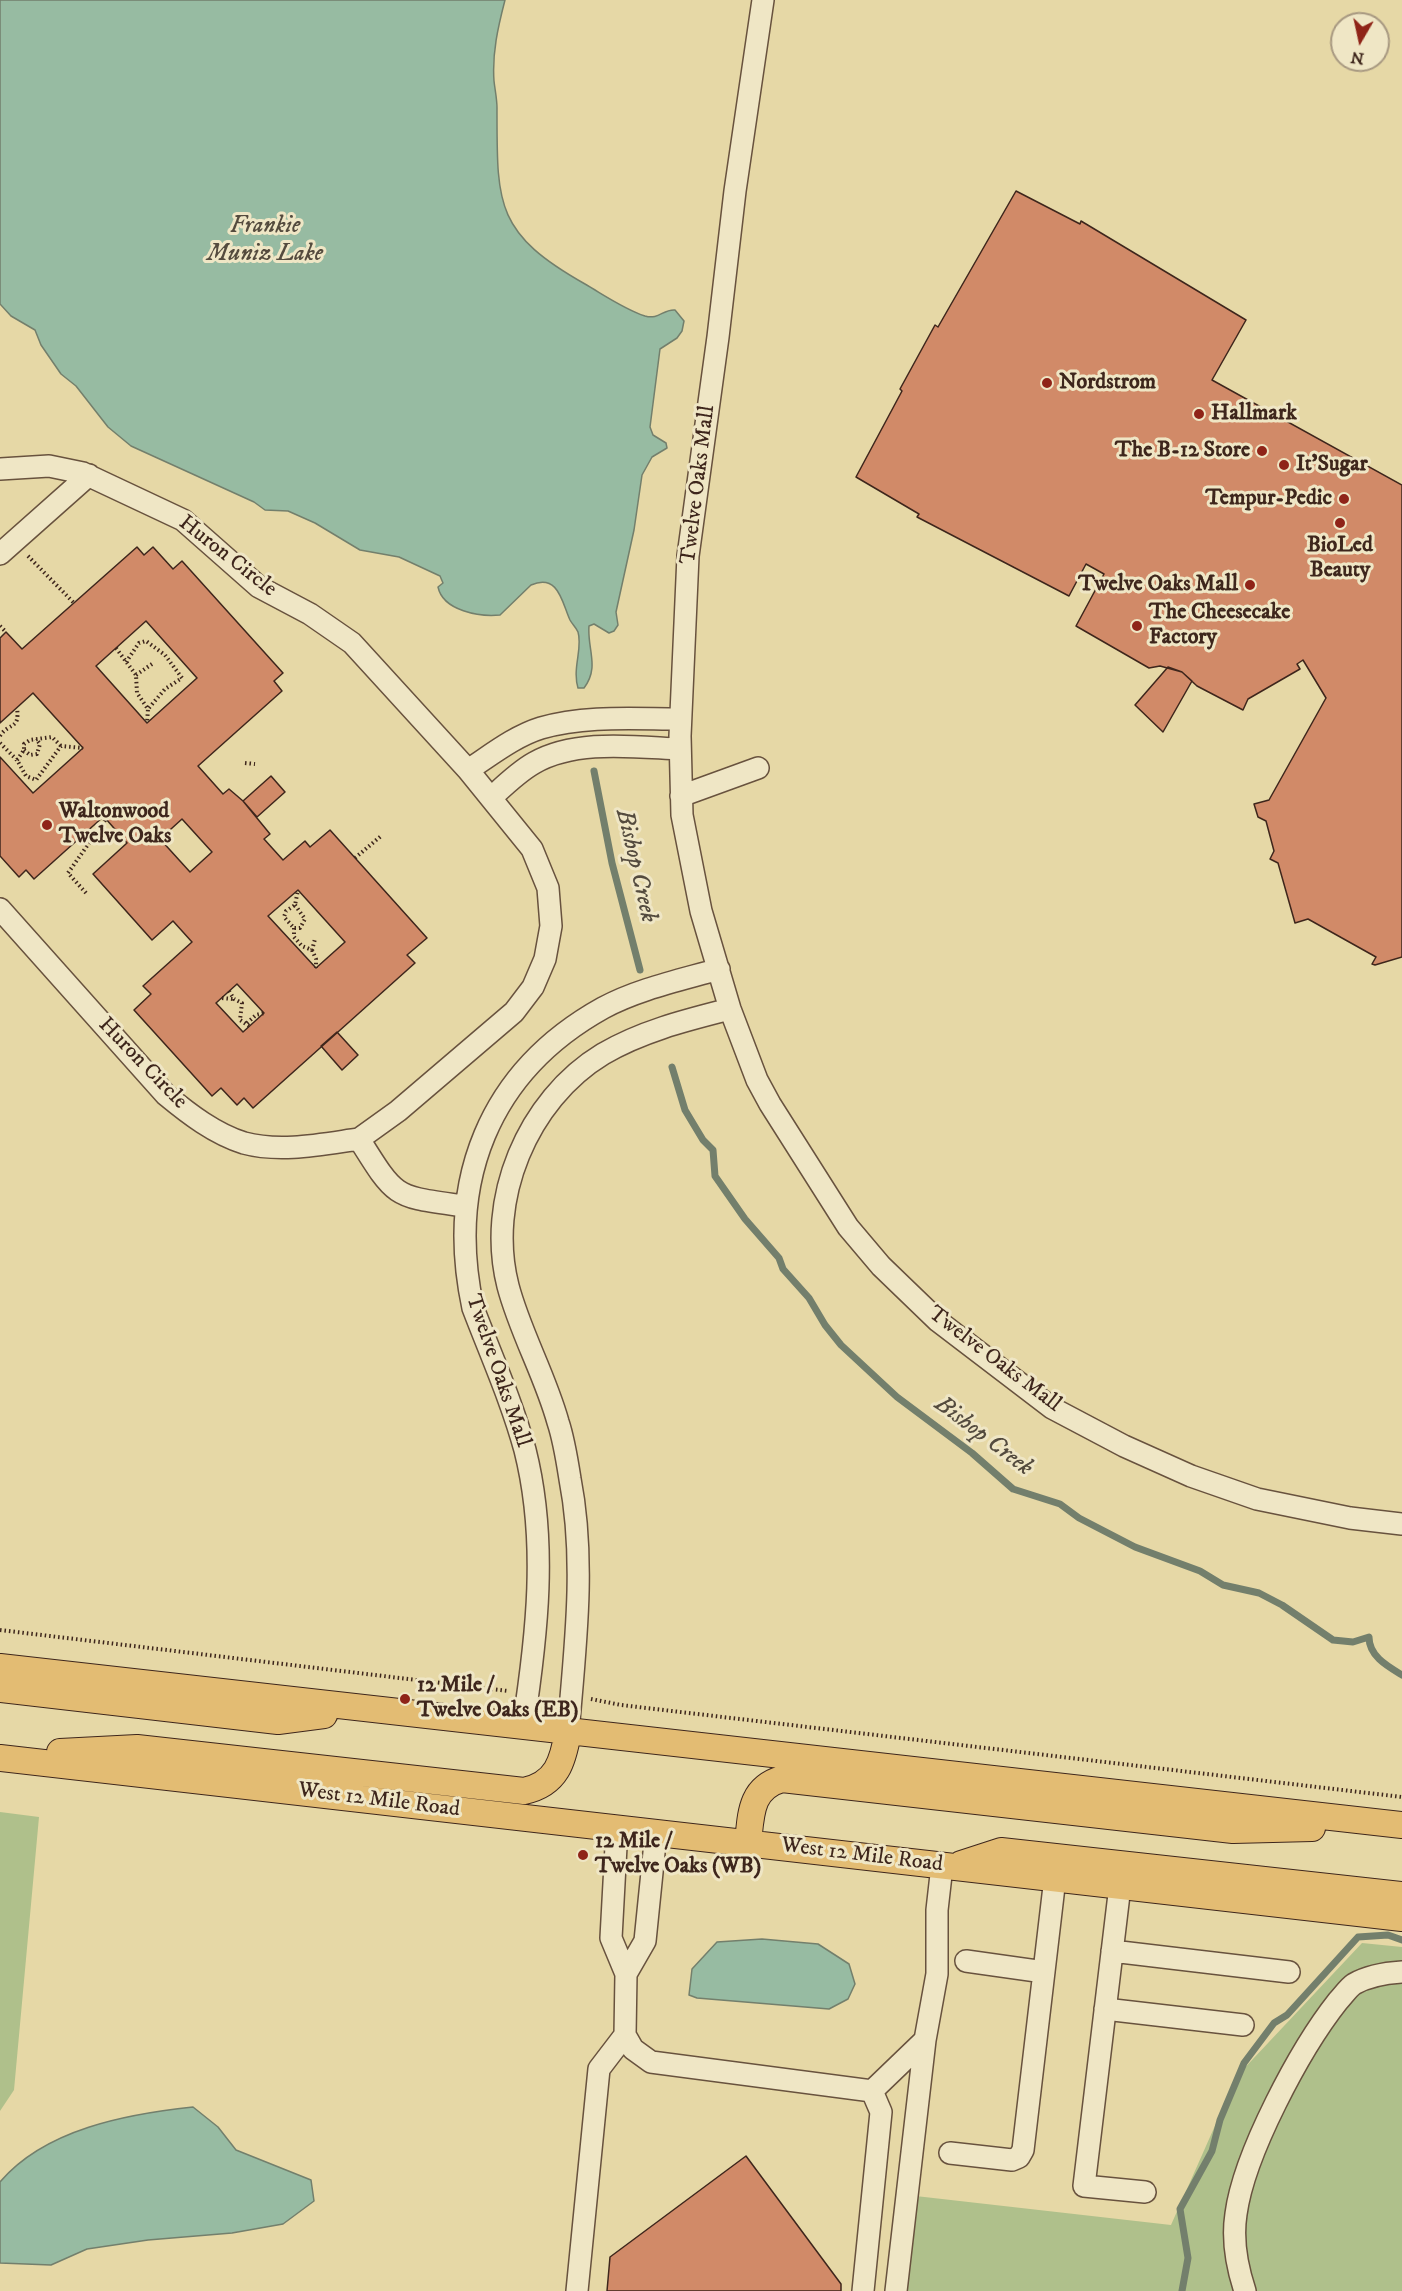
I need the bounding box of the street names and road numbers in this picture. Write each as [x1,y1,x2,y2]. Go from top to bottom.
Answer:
street label: Twelve Oaks Mall [676,404,722,566]
street label: Huron Circle [173,510,281,604]
street label: Huron Circle [92,1013,192,1115]
street label: Twelve Oaks Mall [459,1291,535,1451]
street label: Twelve Oaks Mall [922,1301,1066,1419]
street label: West 12 Mile Road [297,1778,461,1824]
street label: West 12 Mile Road [780,1833,944,1879]

